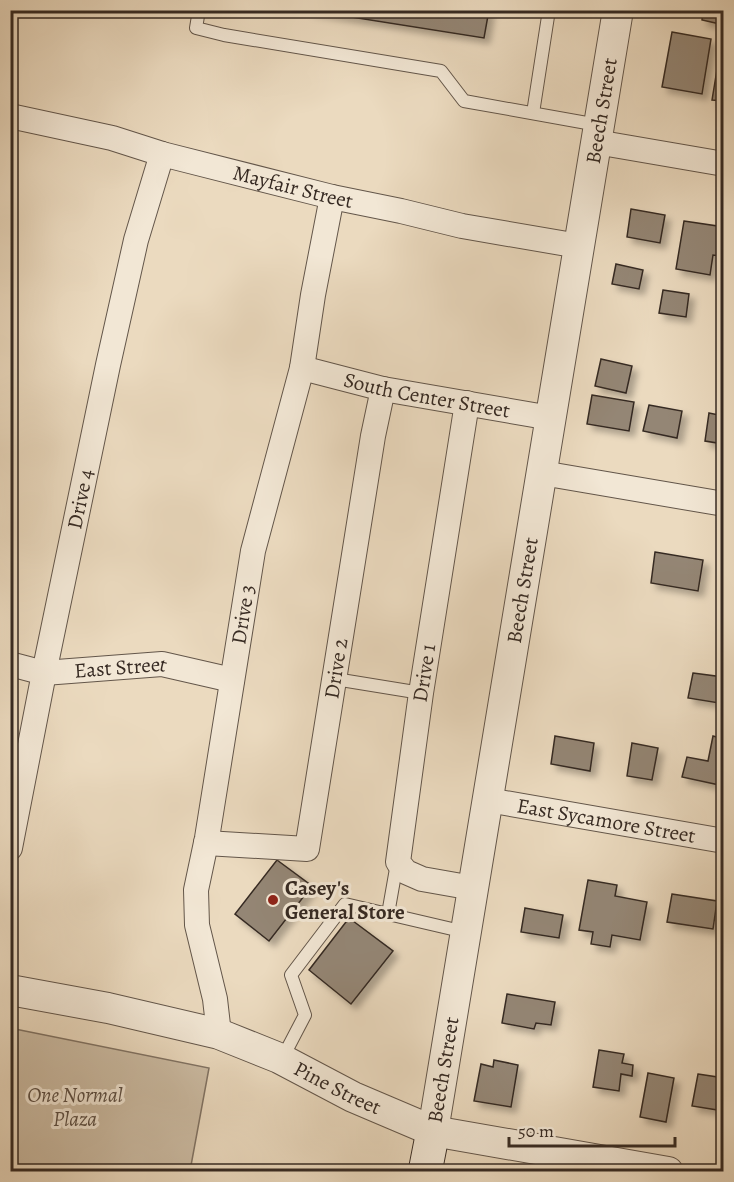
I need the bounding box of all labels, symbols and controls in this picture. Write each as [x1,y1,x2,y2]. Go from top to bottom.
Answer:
street label: Beech Street [579,56,624,166]
street label: Mayfair Street [230,159,356,215]
street label: South Center Street [341,365,512,425]
street label: Drive 4 [60,466,100,532]
street label: Beech Street [500,535,545,645]
street label: Drive 3 [224,583,261,646]
street label: Drive 2 [317,636,355,701]
street label: Drive 1 [406,642,442,704]
street label: East Street [73,650,170,685]
street label: East Sycamore Street [515,791,698,850]
place label: Casey's General Store [285,874,405,926]
marker: Casey's General Store [266,893,280,907]
street label: Beech Street [421,1015,466,1125]
street label: Pine Street [289,1054,385,1121]
park label: One Normal Plaza [27,1081,124,1133]
scale bar [509,1110,676,1148]
text: 50 m [518,1119,554,1143]

